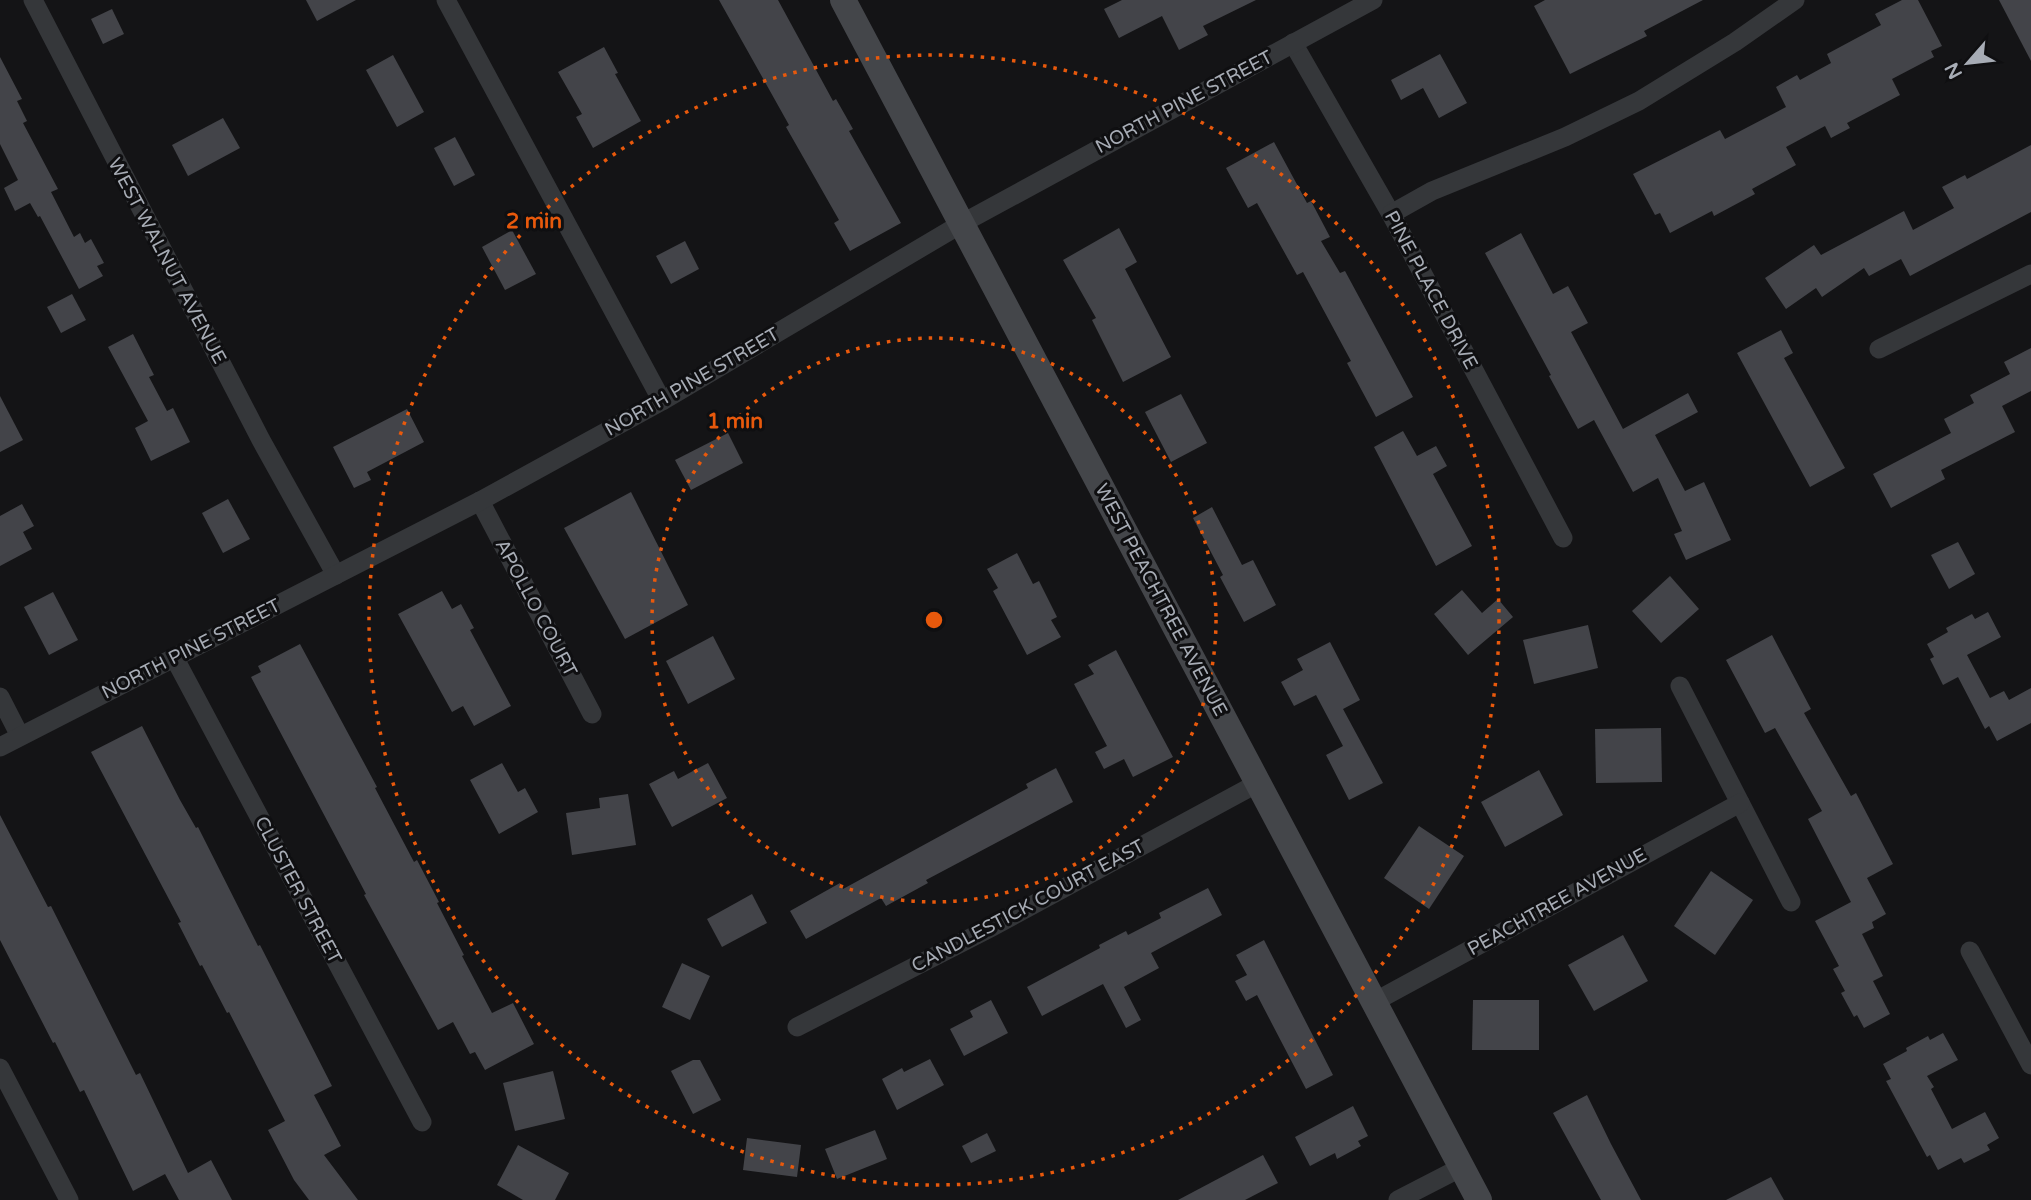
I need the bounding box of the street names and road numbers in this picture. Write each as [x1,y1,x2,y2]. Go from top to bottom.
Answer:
street label: NORTH PINE STREET [1092,46,1277,158]
street label: WEST WALNUT AVENUE [103,154,231,368]
street label: PINE PLACE DRIVE [1380,207,1482,373]
street label: NORTH PINE STREET [601,323,783,441]
street label: WEST PEACHTREE AVENUE [1090,480,1232,720]
street label: APOLLO COURT [491,536,582,681]
street label: NORTH PINE STREET [98,594,284,704]
street label: CLUSTER STREET [250,813,346,968]
street label: CANDLESTICK COURT EAST [908,835,1148,977]
street label: PEACHTREE AVENUE [1464,844,1650,960]

